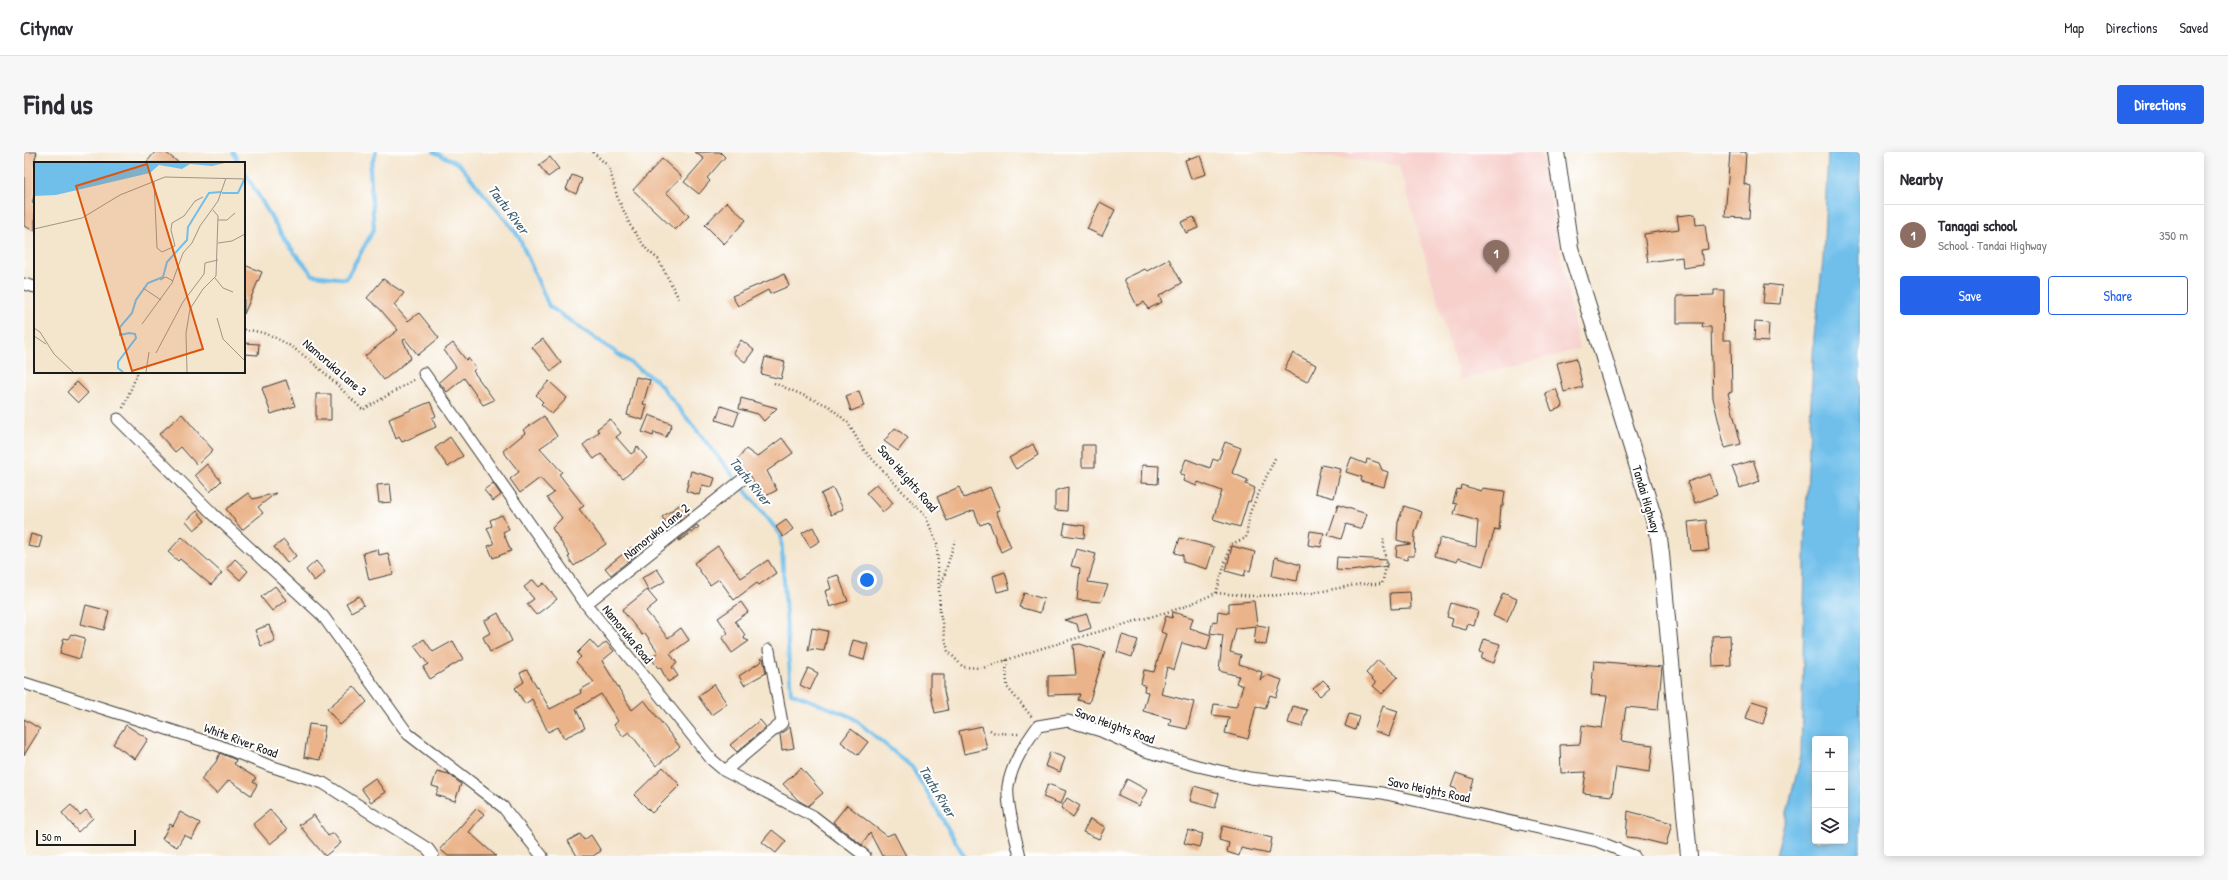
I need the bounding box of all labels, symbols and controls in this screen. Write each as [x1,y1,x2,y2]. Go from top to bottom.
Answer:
text: Citynav [20,15,73,41]
text: Map [2064,18,2084,37]
text: Directions [2106,18,2157,37]
text: Saved [2179,18,2208,37]
text: Find us [24,85,93,123]
button: Directions [2117,85,2204,124]
inset map [34,162,245,373]
text: Nearby [1900,167,1943,190]
water label: Tautu River [484,180,535,239]
text: Tanagai school [1938,215,2017,236]
text: 1 [1911,226,1915,244]
text: 350 m [2159,226,2188,244]
text: School · Tandai Highway [1938,236,2047,254]
pin: 1 [1483,240,1509,273]
button: Save [1900,276,2040,315]
button: Share [2048,276,2188,315]
street label: Namoruka Lane 3 [299,334,371,400]
street label: Savo Heights Road [874,441,942,515]
water label: Tautu River [726,453,777,511]
street label: Tandai Highway [1628,463,1666,536]
street label: Namoruka Lane 2 [619,499,693,563]
your location [857,570,877,590]
street label: Namoruka Road [599,601,657,667]
street label: Savo Heights Road [1073,702,1157,748]
street label: White River Road [202,718,280,762]
map controls [1812,736,1848,844]
button: + [1812,736,1848,772]
water label: Tautu River [915,762,962,822]
street label: Savo Heights Road [1386,771,1472,807]
button: − [1812,772,1848,808]
button: layers [1812,808,1848,844]
scale bar [36,828,136,847]
text: 50 m [42,830,62,844]

